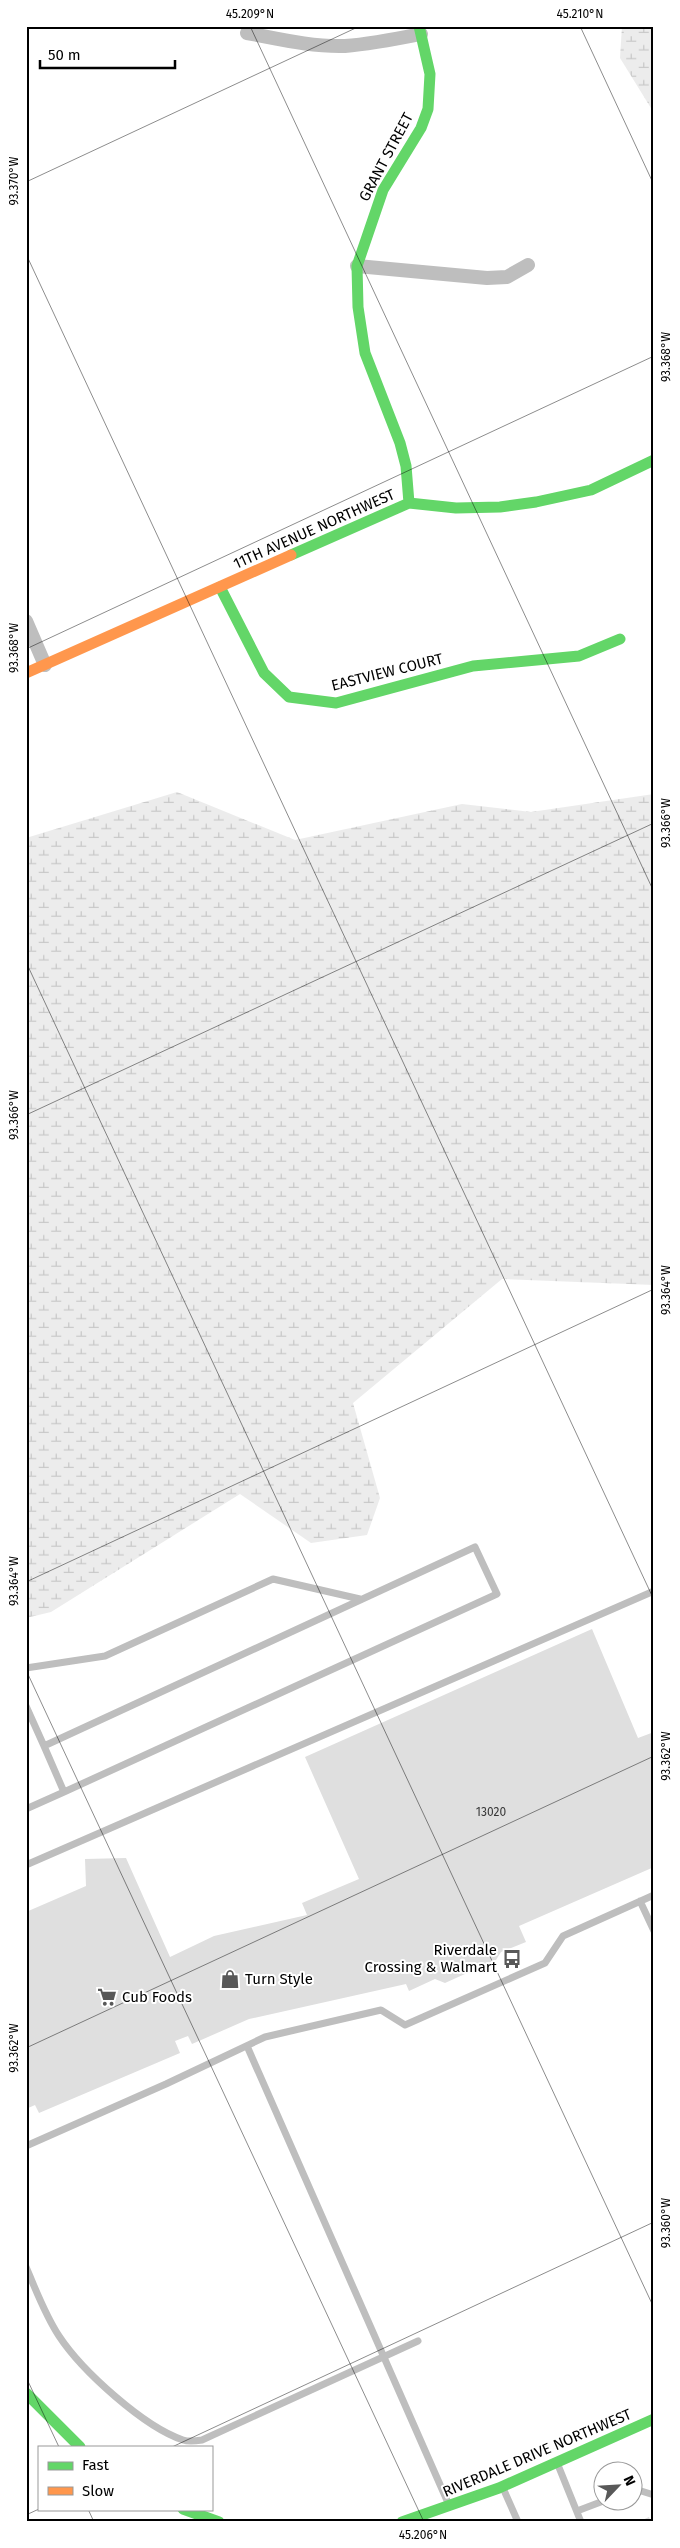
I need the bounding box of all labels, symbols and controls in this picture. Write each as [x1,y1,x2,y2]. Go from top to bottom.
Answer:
text: 45.209°N [226,7,274,21]
text: 45.210°N [556,7,604,21]
scale bar [40,38,175,70]
text: 50 m [48,46,81,64]
street label: GRANT STREET [355,109,417,204]
text: 93.370°W [7,156,21,206]
text: 93.368°W [659,332,673,382]
street label: 11TH AVENUE NORTHWEST [230,485,398,573]
text: 93.368°W [7,623,21,673]
street label: EASTVIEW COURT [329,649,445,695]
text: 93.366°W [659,798,673,848]
text: 93.366°W [7,1090,21,1140]
text: 93.364°W [659,1265,673,1315]
text: 93.364°W [7,1556,21,1606]
text: 93.362°W [659,1731,673,1781]
house number: 13020 [476,1805,506,1819]
place label: Riverdale Crossing & Walmart [365,1941,498,1976]
bus stop icon: Riverdale Crossing & Walmart [501,1948,523,1970]
shop icon: Turn Style [219,1968,241,1990]
place label: Turn Style [245,1970,313,1988]
supermarket icon: Cub Foods [96,1986,118,2008]
place label: Cub Foods [122,1988,192,2006]
text: 93.362°W [7,2023,21,2073]
text: 93.360°W [659,2198,673,2248]
street label: RIVERDALE DRIVE NORTHWEST [440,2405,634,2501]
legend [38,2446,212,2510]
text: Fast [82,2456,109,2474]
north arrow [592,2460,642,2510]
text: Slow [82,2482,114,2500]
text: 45.206°N [399,2528,447,2542]

